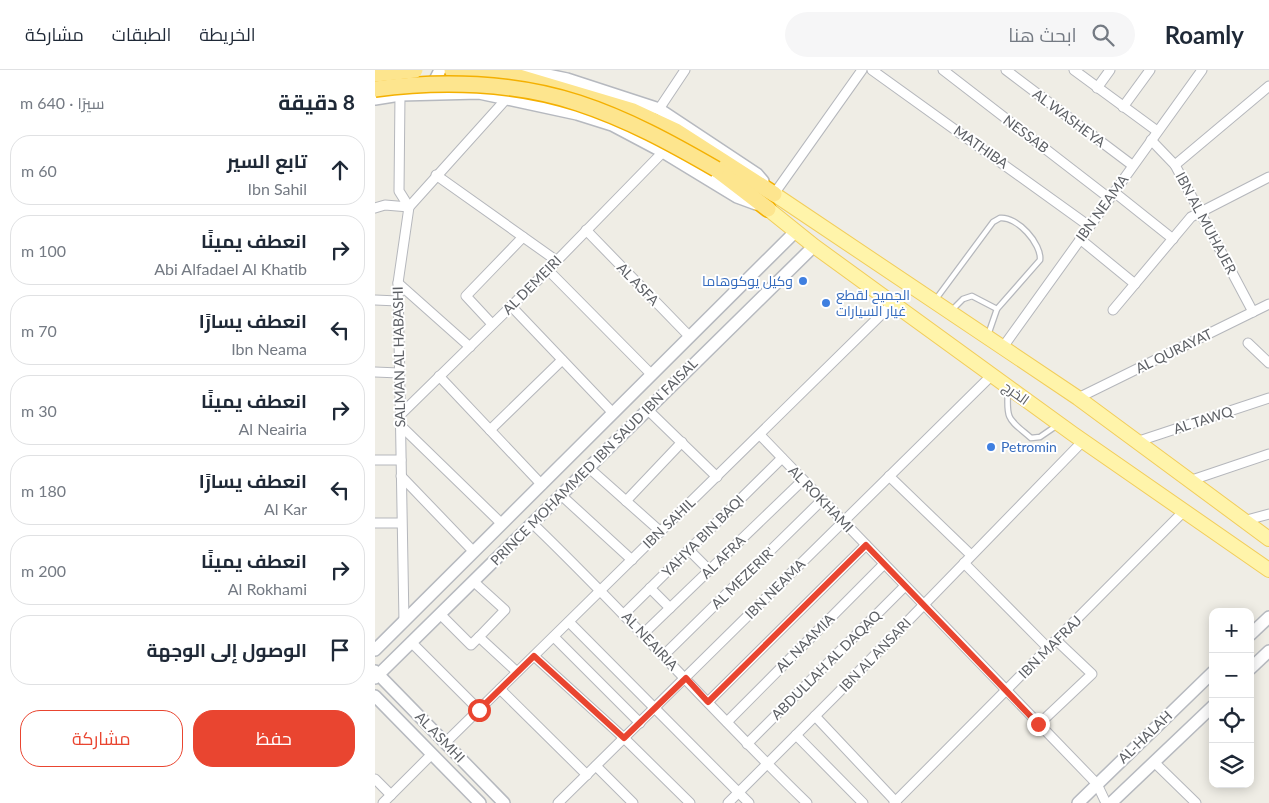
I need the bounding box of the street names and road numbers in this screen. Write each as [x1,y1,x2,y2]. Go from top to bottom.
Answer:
street label: AL WASHEYA [1030,85,1109,151]
street label: NESSAB [1000,111,1052,156]
street label: MATHIBA [951,122,1012,172]
street label: IBN AL MUHAJER [1172,169,1241,277]
street label: IBN NEAMA [1072,171,1132,244]
street label: AL DEMEIRI [499,252,565,318]
street label: AL ASFA [614,259,663,309]
street label: SALMAN AL HABASHI [389,286,408,428]
street label: AL QURAYAT [1133,324,1216,376]
street label: PRINCE MOHAMMED IBN SAUD IBN FAISAL [487,355,701,569]
street label: الخرج [999,377,1033,409]
street label: AL TAWQ [1171,402,1235,437]
street label: AL ROKHAMI [785,462,857,536]
street label: YAHYA BIN BAQI [658,491,747,580]
street label: IBN SAHIL [639,494,698,552]
street label: AL AFRA [697,531,749,582]
street label: AL MEZERIR' [707,543,778,612]
street label: IBN NEAMA [741,555,809,622]
street label: ABDULLAH AL DAQAQ [767,606,885,723]
street label: AL NEAIRIA [619,608,682,674]
street label: AL NAAMIA [772,609,838,675]
street label: IBN MAFRAJ [1015,612,1085,682]
street label: IBN AL ANSARI [835,614,914,695]
street label: AL-HALAH [1114,707,1175,767]
street label: AL ASMHI [412,708,469,766]

